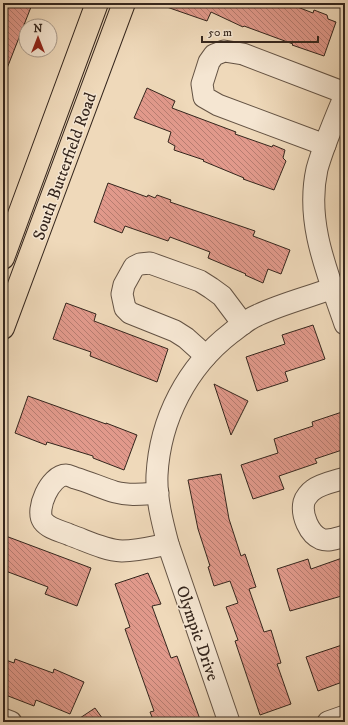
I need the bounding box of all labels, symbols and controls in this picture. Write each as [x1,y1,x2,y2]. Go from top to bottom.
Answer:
north arrow [18,18,58,58]
scale bar [202,18,318,44]
text: N [33,22,43,36]
text: 50 m [208,25,232,40]
street label: South Butterfield Road [28,89,102,243]
street label: Olympic Drive [170,583,224,684]

